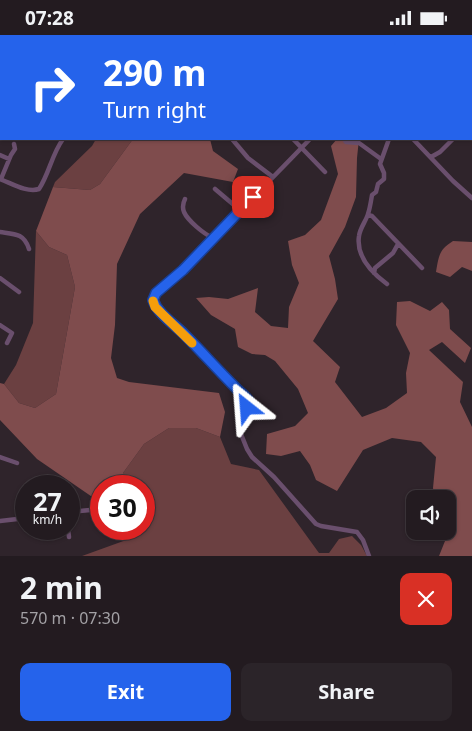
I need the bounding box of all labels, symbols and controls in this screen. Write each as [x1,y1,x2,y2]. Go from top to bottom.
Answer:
text: 07:28 [25,5,74,31]
text: 290 m [103,49,206,96]
icon: right [20,55,85,120]
text: Turn right [103,94,206,124]
pin [232,176,274,218]
icon: arrive [239,183,267,211]
position arrow [220,381,272,433]
speed limit sign: 30 [90,475,155,540]
text: 27 [33,484,62,518]
map controls [406,490,456,540]
button: sound [406,490,456,540]
text: km/h [33,511,62,528]
text: 2 min [20,567,103,608]
button: close [400,573,452,625]
text: 570 m · 07:30 [20,607,120,629]
button: Exit [20,663,231,721]
button: Share [241,663,452,721]

